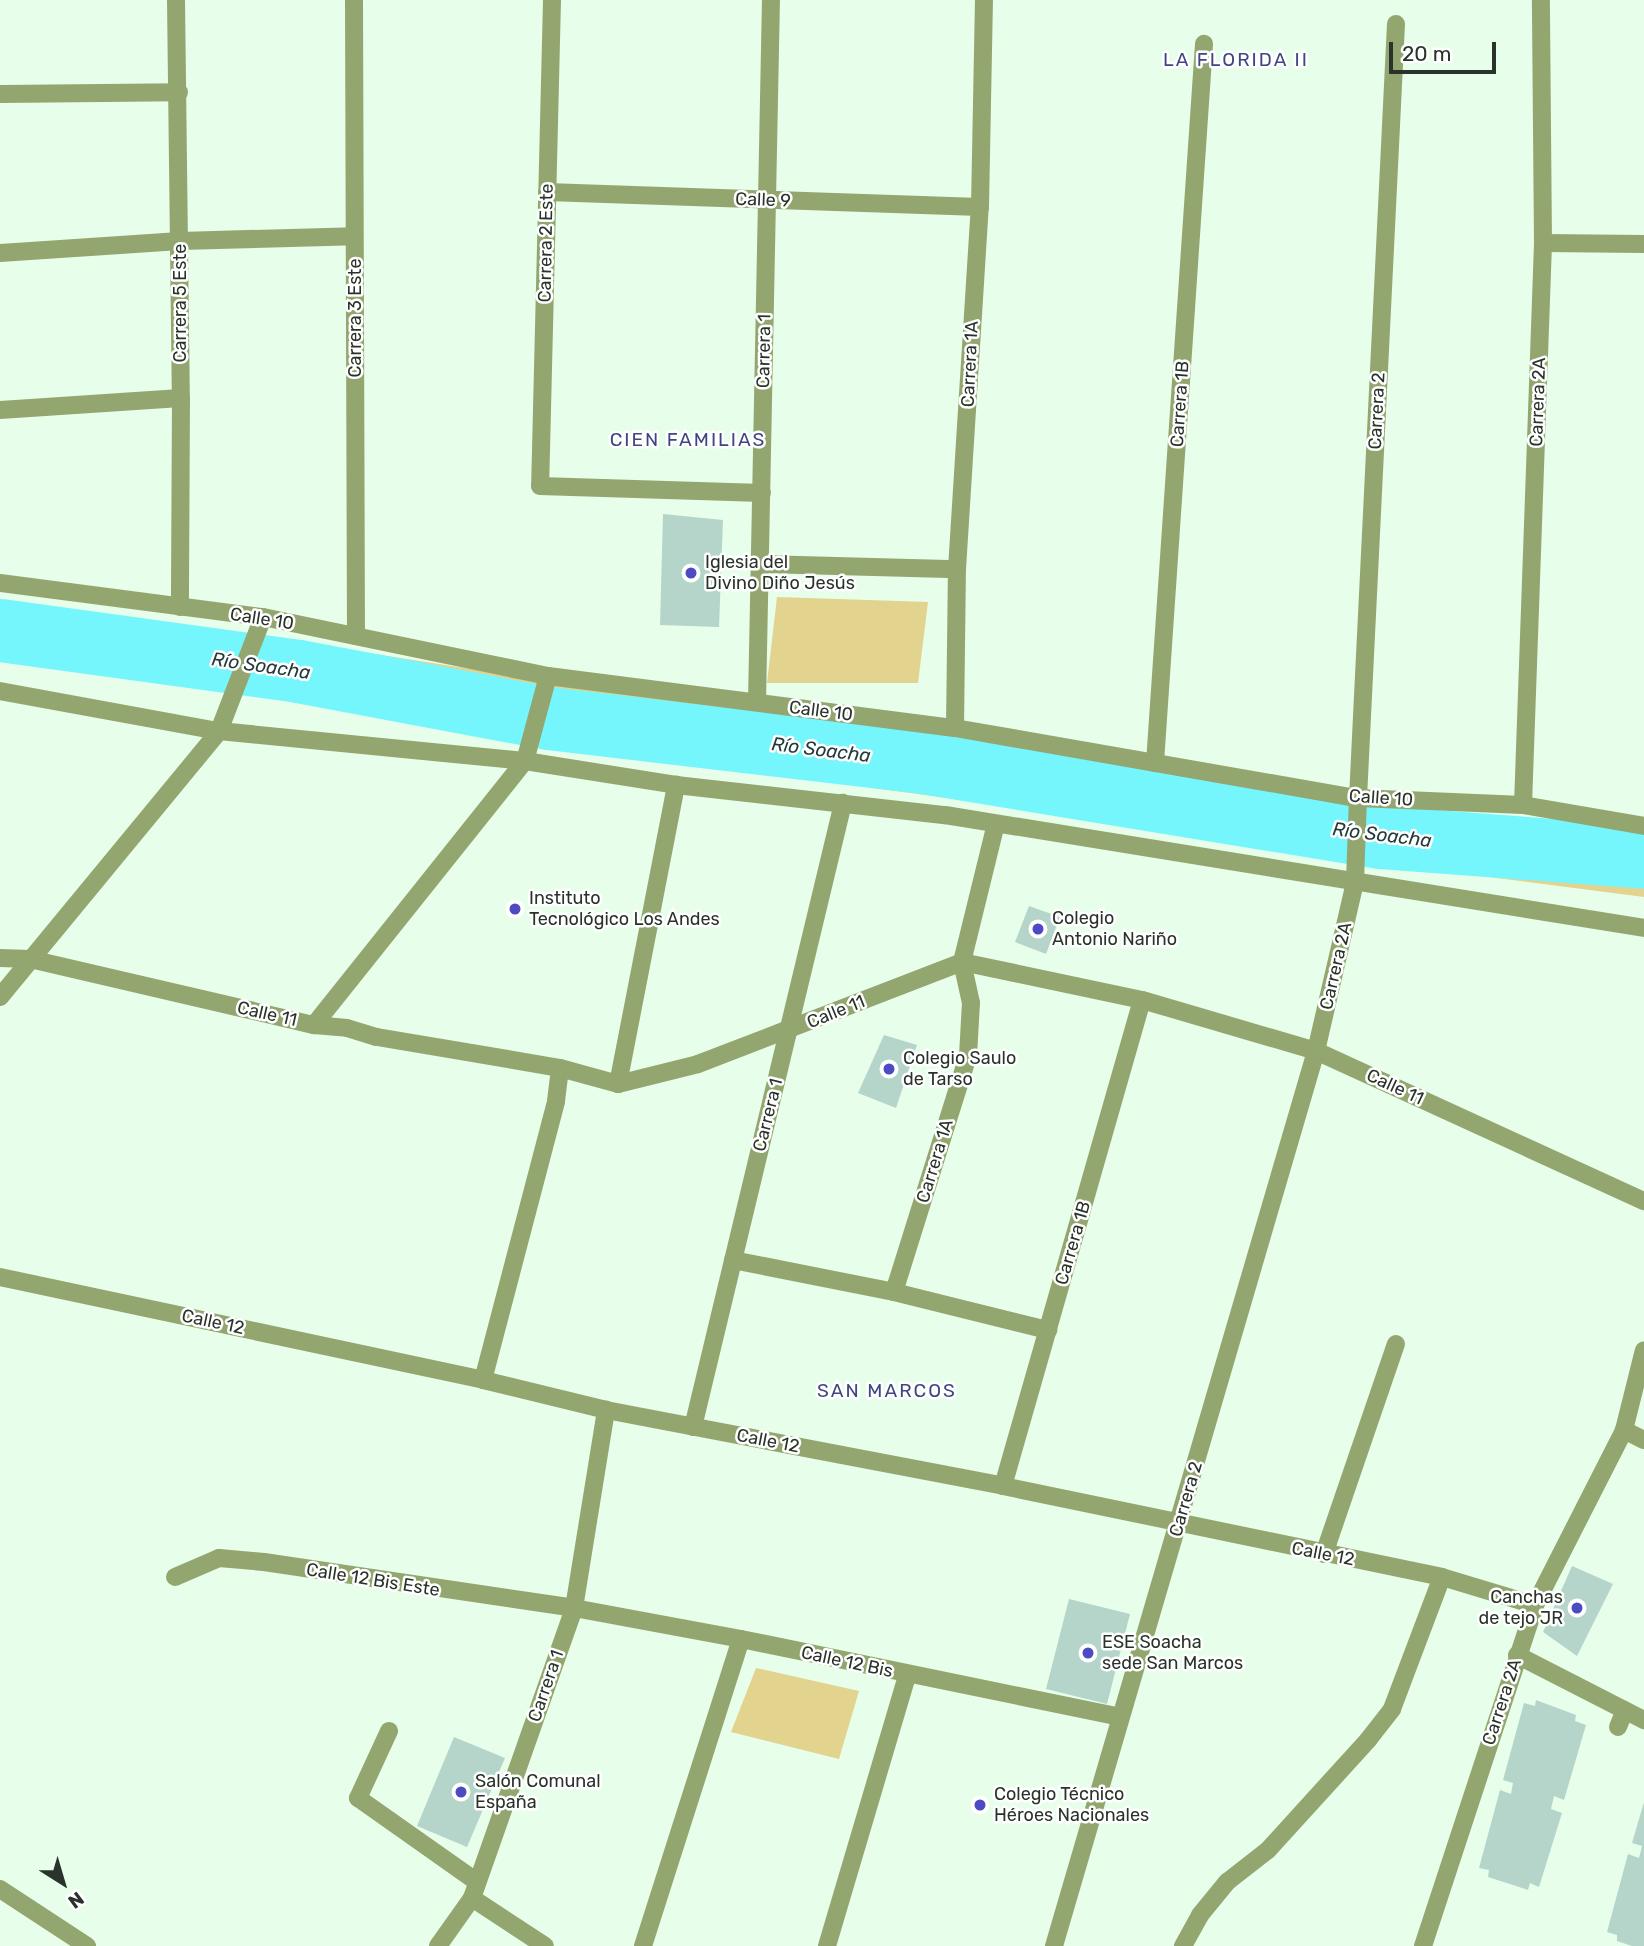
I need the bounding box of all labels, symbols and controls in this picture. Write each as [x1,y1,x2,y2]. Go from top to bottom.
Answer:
scale bar [1392,28,1499,72]
text: 20 m [1402,41,1451,66]
district label: LA FLORIDA II [1164,49,1308,71]
street label: Carrera 2 Este [534,183,558,303]
street label: Calle 9 [735,188,791,212]
street label: Carrera 5 Este [169,244,191,362]
street label: Carrera 3 Este [344,259,366,377]
street label: Carrera 1 [753,314,775,388]
street label: Carrera 1A [957,320,983,408]
street label: Carrera 2A [1526,357,1550,447]
street label: Carrera 1B [1166,360,1194,448]
street label: Carrera 2 [1364,372,1390,450]
district label: CIEN FAMILIAS [611,429,765,451]
place label: Iglesia del Divino Diño Jesús [705,552,855,594]
marker: Iglesia del Divino Diño Jesús [683,565,699,581]
street label: Calle 10 [229,603,295,635]
water label: Río Soacha [210,648,312,684]
street label: Calle 10 [788,696,854,726]
water label: Río Soacha [770,733,872,767]
street label: Calle 10 [1348,785,1414,811]
water label: Río Soacha [1331,818,1433,852]
place label: Instituto Tecnológico Los Andes [529,888,720,930]
marker: Instituto Tecnológico Los Andes [507,901,523,917]
place label: Colegio Antonio Nariño [1052,908,1177,950]
street label: Carrera 2A [1315,920,1357,1012]
marker: Colegio Antonio Nariño [1030,921,1046,937]
street label: Calle 11 [804,991,868,1033]
street label: Calle 11 [235,997,299,1031]
place label: Colegio Saulo de Tarso [903,1048,1016,1090]
marker: Colegio Saulo de Tarso [881,1061,897,1077]
street label: Calle 11 [1363,1064,1427,1110]
street label: Carrera 1 [749,1076,787,1154]
street label: Carrera 1A [912,1117,958,1205]
street label: Carrera 1B [1051,1199,1095,1287]
street label: Calle 12 [180,1305,246,1339]
district label: SAN MARCOS [818,1380,956,1402]
street label: Calle 12 [735,1424,801,1458]
street label: Carrera 2 [1165,1459,1207,1539]
street label: Calle 12 [1290,1537,1356,1571]
street label: Calle 12 Bis Este [305,1559,441,1601]
place label: Canchas de tejo JR [1478,1587,1563,1630]
marker: Canchas de tejo JR [1569,1600,1585,1616]
place label: ESE Soacha sede San Marcos [1102,1632,1243,1674]
street label: Calle 12 Bis [799,1642,895,1682]
marker: ESE Soacha sede San Marcos [1080,1645,1096,1661]
street label: Carrera 1 [524,1647,568,1725]
street label: Carrera 2A [1478,1656,1526,1748]
place label: Salón Comunal España [475,1771,601,1814]
marker: Salón Comunal España [453,1784,469,1800]
place label: Colegio Técnico Héroes Nacionales [994,1784,1149,1826]
marker: Colegio Técnico Héroes Nacionales [972,1797,988,1813]
north arrow [28,1848,98,1918]
text: N [64,1887,88,1913]

